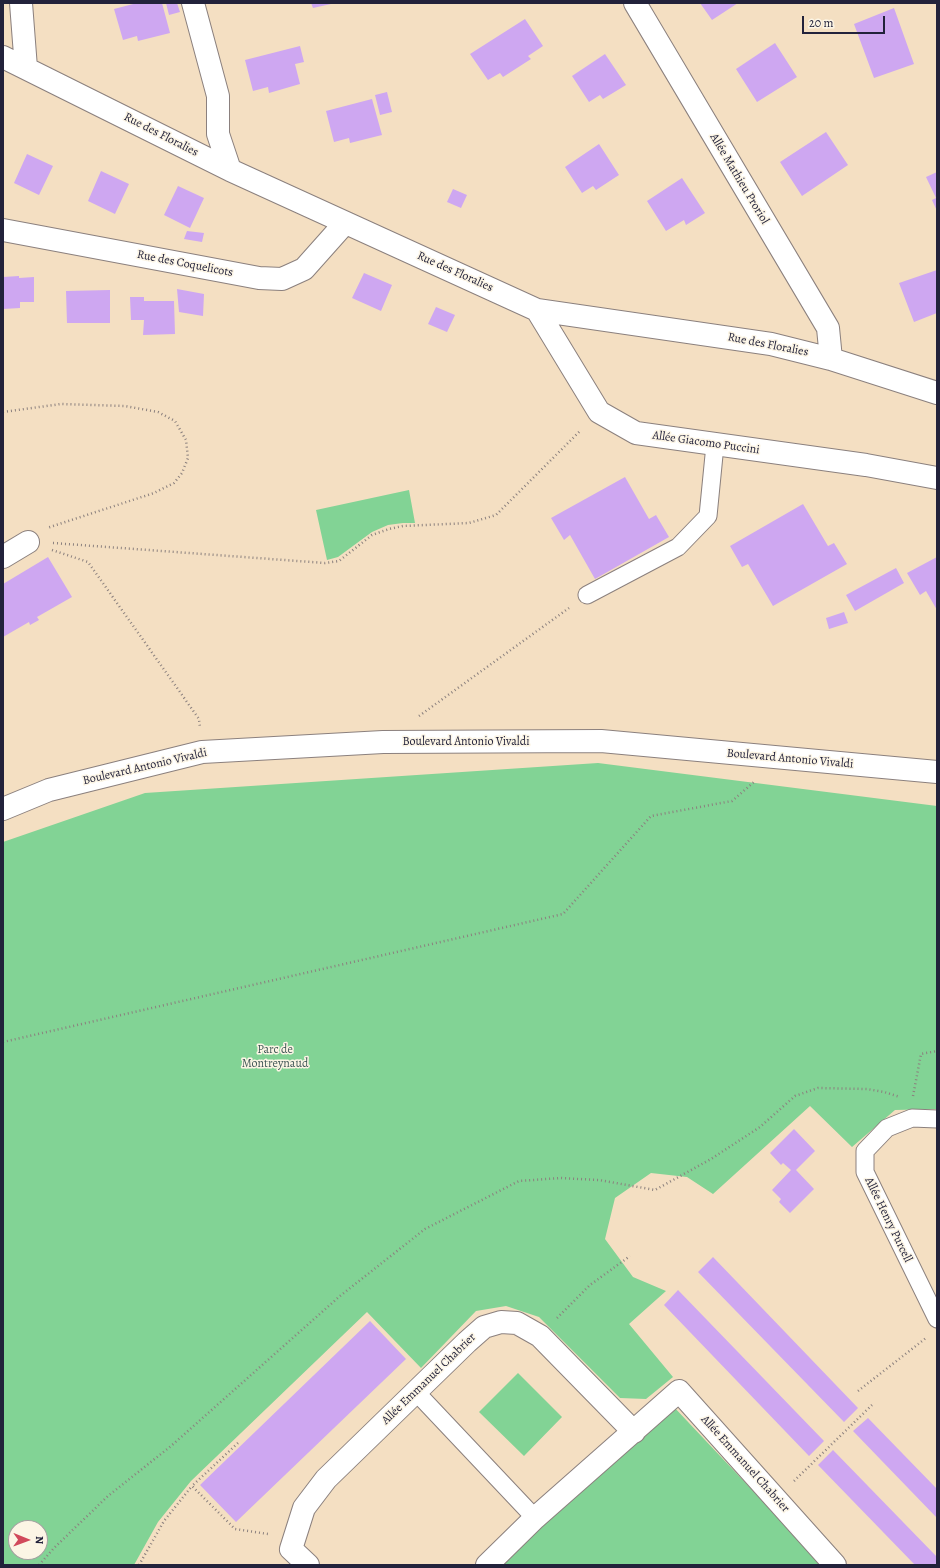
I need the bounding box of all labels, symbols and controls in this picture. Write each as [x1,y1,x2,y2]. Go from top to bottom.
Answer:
scale bar [804,8,887,34]
text: 20 m [809,15,833,31]
street label: Rue des Floralies [121,110,201,160]
street label: Allée Mathieu Proriol [706,131,772,227]
street label: Rue des Coquelicots [136,248,234,280]
street label: Rue des Floralies [415,249,495,295]
street label: Rue des Floralies [726,330,810,360]
street label: Allée Giacomo Puccini [651,428,761,458]
street label: Boulevard Antonio Vivaldi [402,735,530,749]
street label: Boulevard Antonio Vivaldi [81,746,209,788]
street label: Boulevard Antonio Vivaldi [726,746,854,772]
park label: Parc de Montreynaud [242,1043,308,1071]
street label: Allée Henry Purcell [861,1175,915,1265]
street label: Allée Emmanuel Chabrier [379,1330,479,1428]
street label: Allée Emmanuel Chabrier [698,1413,792,1515]
north arrow [8,1520,48,1560]
text: N [32,1536,47,1544]

